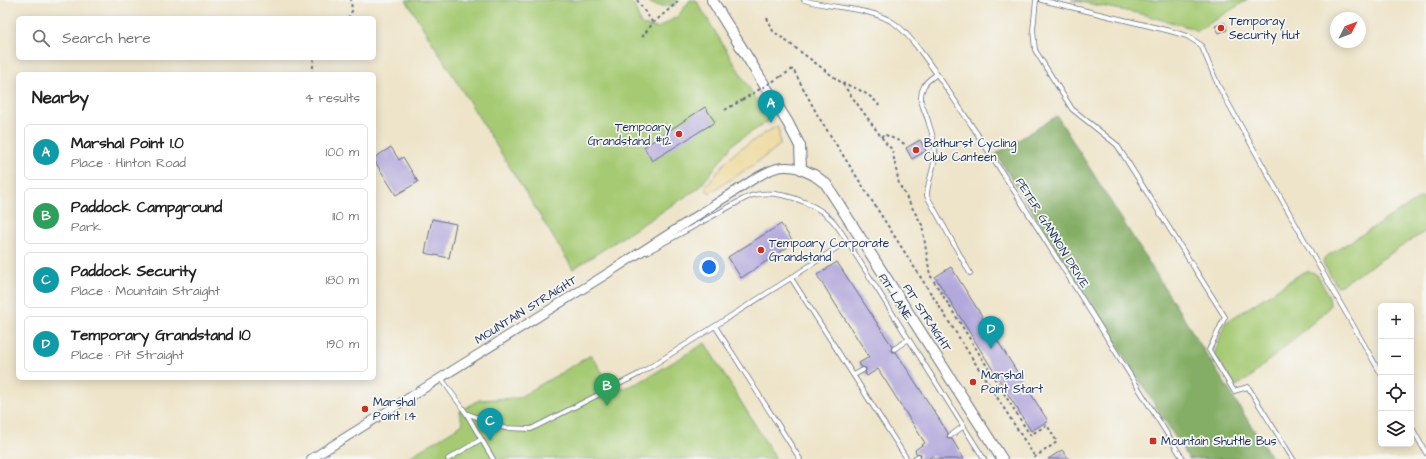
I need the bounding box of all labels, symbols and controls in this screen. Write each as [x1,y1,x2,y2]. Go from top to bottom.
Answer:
north arrow [1330,12,1366,48]
place label: Temporay Security Hut [1229,13,1300,45]
search box [16,16,376,60]
marker: Temporay Security Hut [1216,23,1226,33]
icon: search [30,27,52,49]
text: Search here [62,28,151,49]
text: Nearby [32,86,89,110]
text: 4 results [305,89,360,107]
pin: A [758,90,784,123]
place label: Tempoary Grandstand #12 [588,119,671,150]
marker: Tempoary Grandstand #12 [674,129,684,139]
text: Marshal Point 1.0 [71,133,184,154]
place label: Bathurst Cycling Club Canteen [924,135,1016,166]
text: A [42,143,50,161]
text: 100 m [326,143,359,161]
marker: Bathurst Cycling Club Canteen [911,145,921,155]
text: Place · Hinton Road [71,154,186,172]
street label: PETER GANNON DRIVE [1011,175,1093,291]
text: Paddock Campground [71,197,222,218]
text: B [41,207,51,225]
text: 110 m [332,207,359,225]
text: Park [71,218,101,236]
place label: Tempoary Corporate Grandstand [769,235,890,266]
marker: Tempoary Corporate Grandstand [756,245,766,255]
your location [699,257,719,277]
text: Paddock Security [71,261,196,282]
street label: PIT LANE [874,270,916,324]
text: C [41,271,51,289]
text: 180 m [325,271,359,289]
street label: MOUNTAIN STRAIGHT [472,271,581,348]
street label: PIT STRAIGHT [899,281,956,356]
text: Place · Mountain Straight [71,282,220,300]
map controls [1378,303,1414,447]
button: + [1378,303,1414,339]
pin: D [978,316,1004,349]
text: Temporary Grandstand 10 [71,325,251,346]
text: D [42,335,50,353]
text: 190 m [326,335,359,353]
button: − [1378,339,1414,375]
text: Place · Pit Straight [71,346,184,364]
place label: Marshal Point Start [981,367,1043,398]
pin: B [594,373,620,406]
button: locate [1378,375,1414,411]
marker: Marshal Point Start [968,377,978,387]
place label: Marshal Point 1.4 [373,394,416,425]
marker: Marshal Point 1.4 [360,404,370,414]
pin: C [477,408,503,441]
button: layers [1378,411,1414,447]
place label: Mountain Shuttle Bus [1161,433,1277,450]
marker: Mountain Shuttle Bus [1148,436,1158,446]

